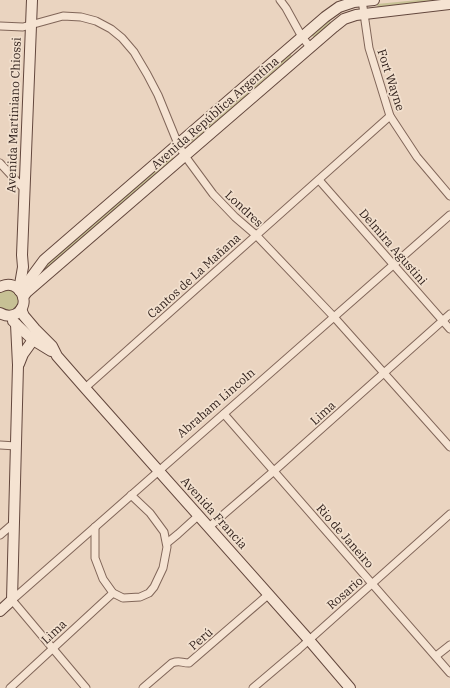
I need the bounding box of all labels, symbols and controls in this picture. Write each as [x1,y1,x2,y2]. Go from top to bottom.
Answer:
street label: Avenida Martiniano Chiossi [3,37,24,193]
street label: Fort Wayne [374,47,409,113]
street label: Avenida República Argentina [148,53,282,172]
street label: Londres [222,187,267,230]
street label: Delmira Agustini [356,206,431,288]
street label: Cantos de La Mañana [144,230,244,321]
street label: Abraham Lincoln [174,365,258,441]
street label: Lima [307,397,339,428]
street label: Avenida Francia [178,473,251,552]
street label: Rio de Janeiro [314,501,377,571]
street label: Rosario [324,573,366,612]
street label: Lima [38,616,70,647]
street label: Perú [186,624,216,653]

